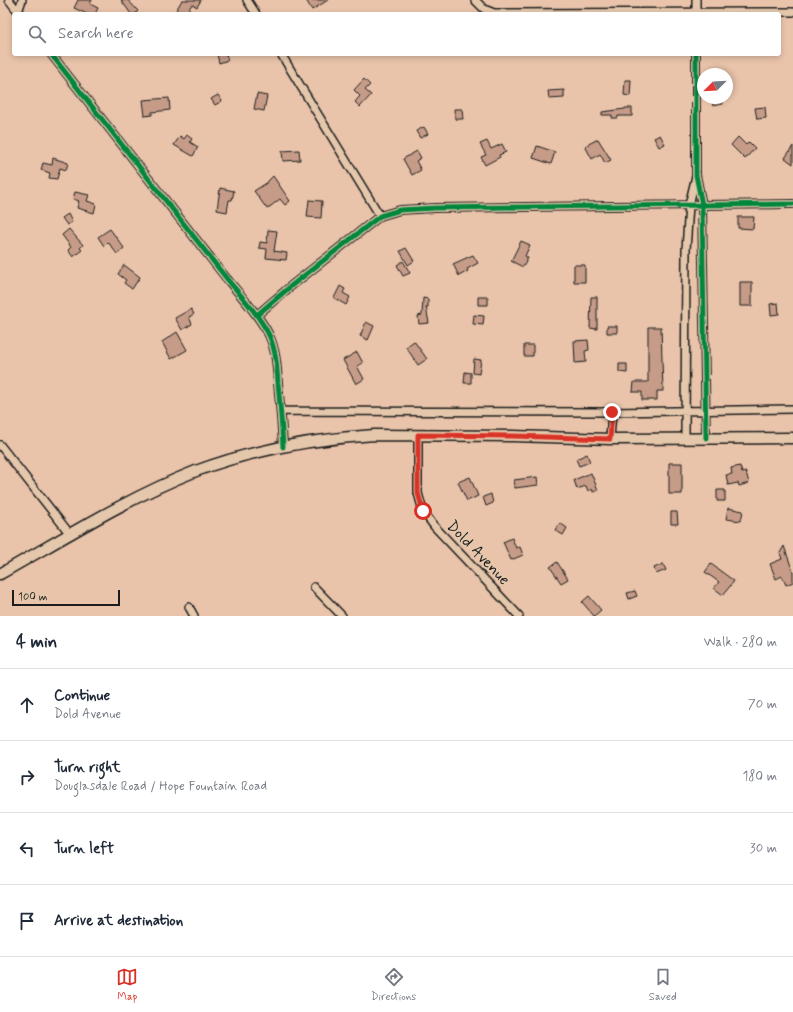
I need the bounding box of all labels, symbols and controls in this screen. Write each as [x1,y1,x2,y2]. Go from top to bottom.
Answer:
search box [12,12,781,56]
icon: search [26,23,48,45]
text: Search here [58,24,134,44]
north arrow [697,68,733,104]
route end [603,403,621,421]
route start [414,502,432,520]
street label: Dold Avenue [442,516,514,590]
scale bar [12,588,120,607]
text: 100 m [18,590,48,604]
text: 4 min [16,631,57,653]
text: Walk · 280 m [704,634,777,651]
text: Continue [54,686,110,706]
icon: ahead [16,694,38,716]
text: 70 m [748,696,777,713]
text: Dold Avenue [54,706,121,723]
text: Turn right [54,758,121,778]
icon: right [16,766,38,788]
text: 180 m [742,768,777,785]
text: Douglasdale Road / Hope Fountain Road [54,778,267,795]
icon: left [16,838,38,860]
text: Turn left [54,839,114,859]
text: 30 m [750,840,777,857]
icon: arrive [16,910,38,932]
text: Arrive at destination [54,911,183,931]
tab: Map [116,966,138,1004]
tab: Directions [371,966,416,1004]
tab: Saved [649,966,677,1004]

